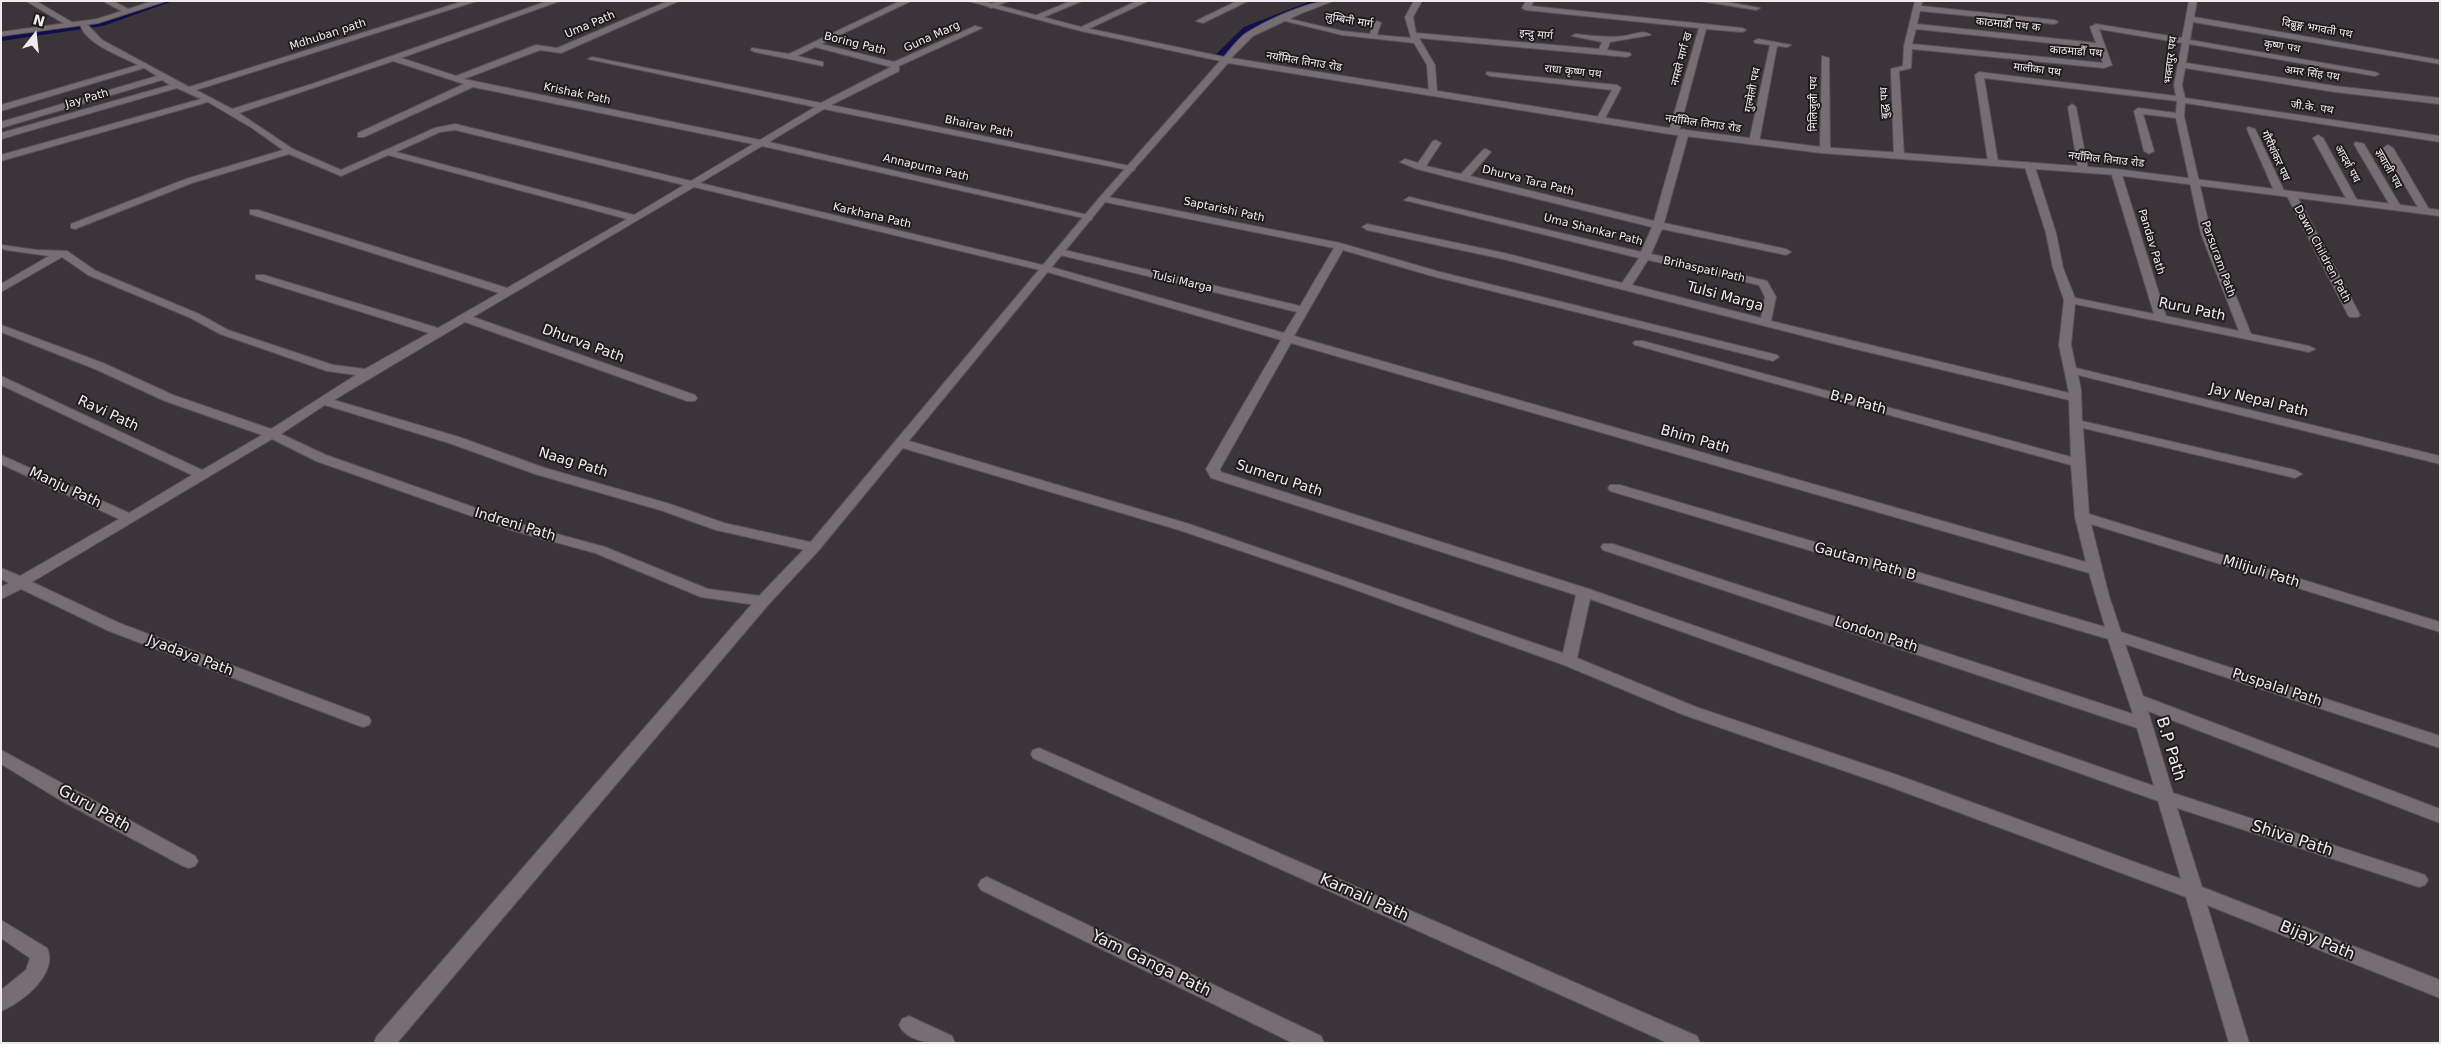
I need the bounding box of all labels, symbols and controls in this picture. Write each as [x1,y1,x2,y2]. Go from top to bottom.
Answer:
street label: Uma Path [563,9,617,41]
north arrow [10,10,60,60]
text: N [31,11,47,30]
street label: लुम्बिनी मार्ग [1324,11,1374,31]
street label: काठमाडौँ पथ क [1975,15,2041,35]
street label: Mdhuban path [288,16,368,54]
street label: दिब्रुङ्ग भगवती पथ [2281,16,2353,42]
street label: Guna Marg [902,19,962,55]
street label: इन्दु मार्ग [1519,27,1553,43]
street label: Boring Path [823,30,887,58]
street label: नमस्ते मार्ग ख [1669,31,1695,87]
street label: भक्तपुर पथ [2162,36,2180,84]
street label: कृष्ण पथ [2263,38,2301,56]
street label: काठमाडौँ पथ [2049,44,2103,60]
street label: नयाँमिल तिनाउ रोड [1265,49,1343,75]
street label: मालीका पथ [2012,61,2062,79]
street label: राधा कृष्ण पथ [1544,62,1602,82]
street label: अमर सिंह पथ [2283,64,2341,84]
street label: गुल्मेली पथ [1742,67,1764,113]
street label: मिलिजुली पथ [1807,77,1821,131]
street label: Krishak Path [542,80,612,108]
street label: Jay Path [64,87,110,111]
street label: बुद्ध पथ [1878,87,1892,119]
street label: जी.के. पथ [2290,98,2334,118]
street label: नयाँमिल तिनाउ रोड [1664,112,1742,136]
street label: Bhairav Path [944,113,1014,141]
street label: गौरीशंकर पथ [2258,129,2292,183]
street label: आदर्श पथ [2331,143,2363,185]
street label: ज्ञवाली पथ [2372,147,2404,191]
street label: नयाँमिल तिनाउ रोड [2067,149,2145,171]
street label: Annapurna Path [882,152,970,184]
street label: Dhurva Tara Path [1481,163,1575,199]
street label: Saptarishi Path [1182,195,1266,225]
street label: Karkhana Path [832,201,912,231]
street label: Dawn Children Path [2291,203,2353,305]
street label: Pandav Path [2135,208,2167,276]
street label: Uma Shankar Path [1542,211,1644,249]
street label: Parsuram Path [2198,219,2238,299]
street label: Brihaspati Path [1662,254,1746,286]
street label: Tulsi Marga [1150,269,1214,295]
street label: Tulsi Marga [1685,279,1765,315]
street label: Ruru Path [2157,295,2227,325]
street label: Dhurva Path [540,321,626,367]
street label: Jay Nepal Path [2208,381,2310,421]
street label: B.P Path [1828,387,1888,419]
street label: Ravi Path [75,393,141,435]
street label: Bhim Path [1658,422,1732,458]
street label: Naag Path [536,444,610,482]
street label: Sumeru Path [1234,457,1324,501]
street label: Manju Path [26,464,104,512]
street label: Indreni Path [472,505,558,545]
street label: Gautam Path B [1812,539,1918,585]
street label: Milijuli Path [2221,552,2301,592]
street label: London Path [1832,614,1920,656]
street label: Jyadaya Path [145,632,235,680]
street label: Puspalal Path [2230,666,2324,710]
street label: B.P Path [2151,715,2189,783]
street label: Guru Path [55,781,133,837]
street label: Shiva Path [2249,817,2335,861]
street label: Karnali Path [1317,870,1411,926]
street label: Bijay Path [2277,917,2357,965]
street label: Yam Ganga Path [1088,927,1214,1001]

